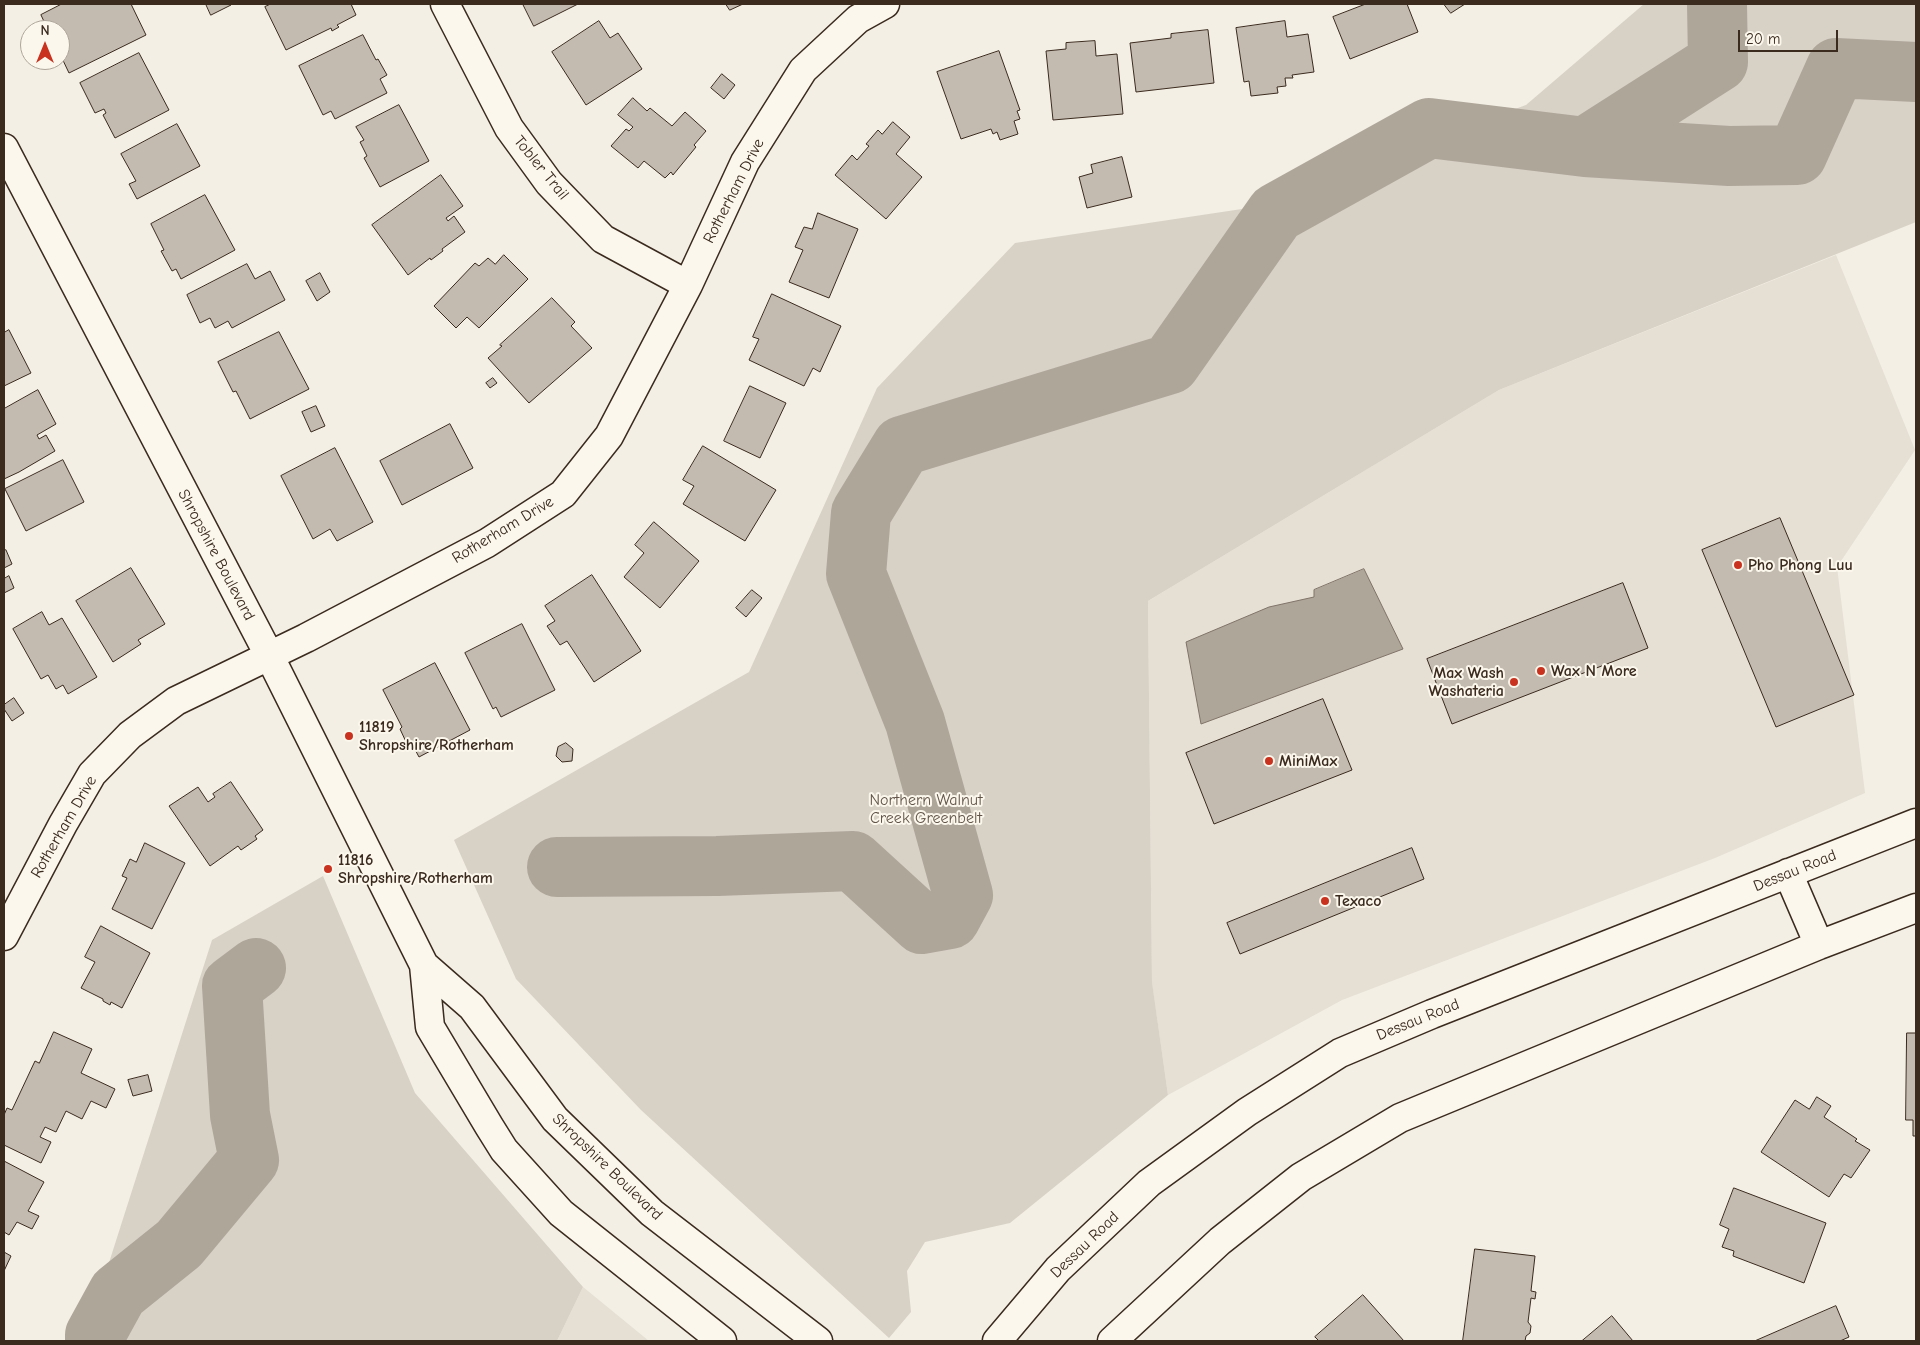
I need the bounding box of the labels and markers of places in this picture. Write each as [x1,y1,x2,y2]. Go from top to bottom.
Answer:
place label: Pho Phong Luu [1748,555,1853,575]
marker: Pho Phong Luu [1732,559,1744,571]
place label: Wax N More [1551,661,1637,681]
place label: Max Wash Washateria [1429,663,1504,701]
marker: Wax N More [1535,665,1547,677]
marker: Max Wash Washateria [1508,676,1520,688]
place label: 11819 Shropshire/Rotherham [359,717,514,755]
marker: 11819 Shropshire/Rotherham [343,730,355,742]
place label: MiniMax [1279,751,1337,771]
marker: MiniMax [1263,755,1275,767]
place label: 11816 Shropshire/Rotherham [338,850,493,888]
marker: 11816 Shropshire/Rotherham [322,863,334,875]
place label: Texaco [1335,891,1381,911]
marker: Texaco [1319,895,1331,907]

